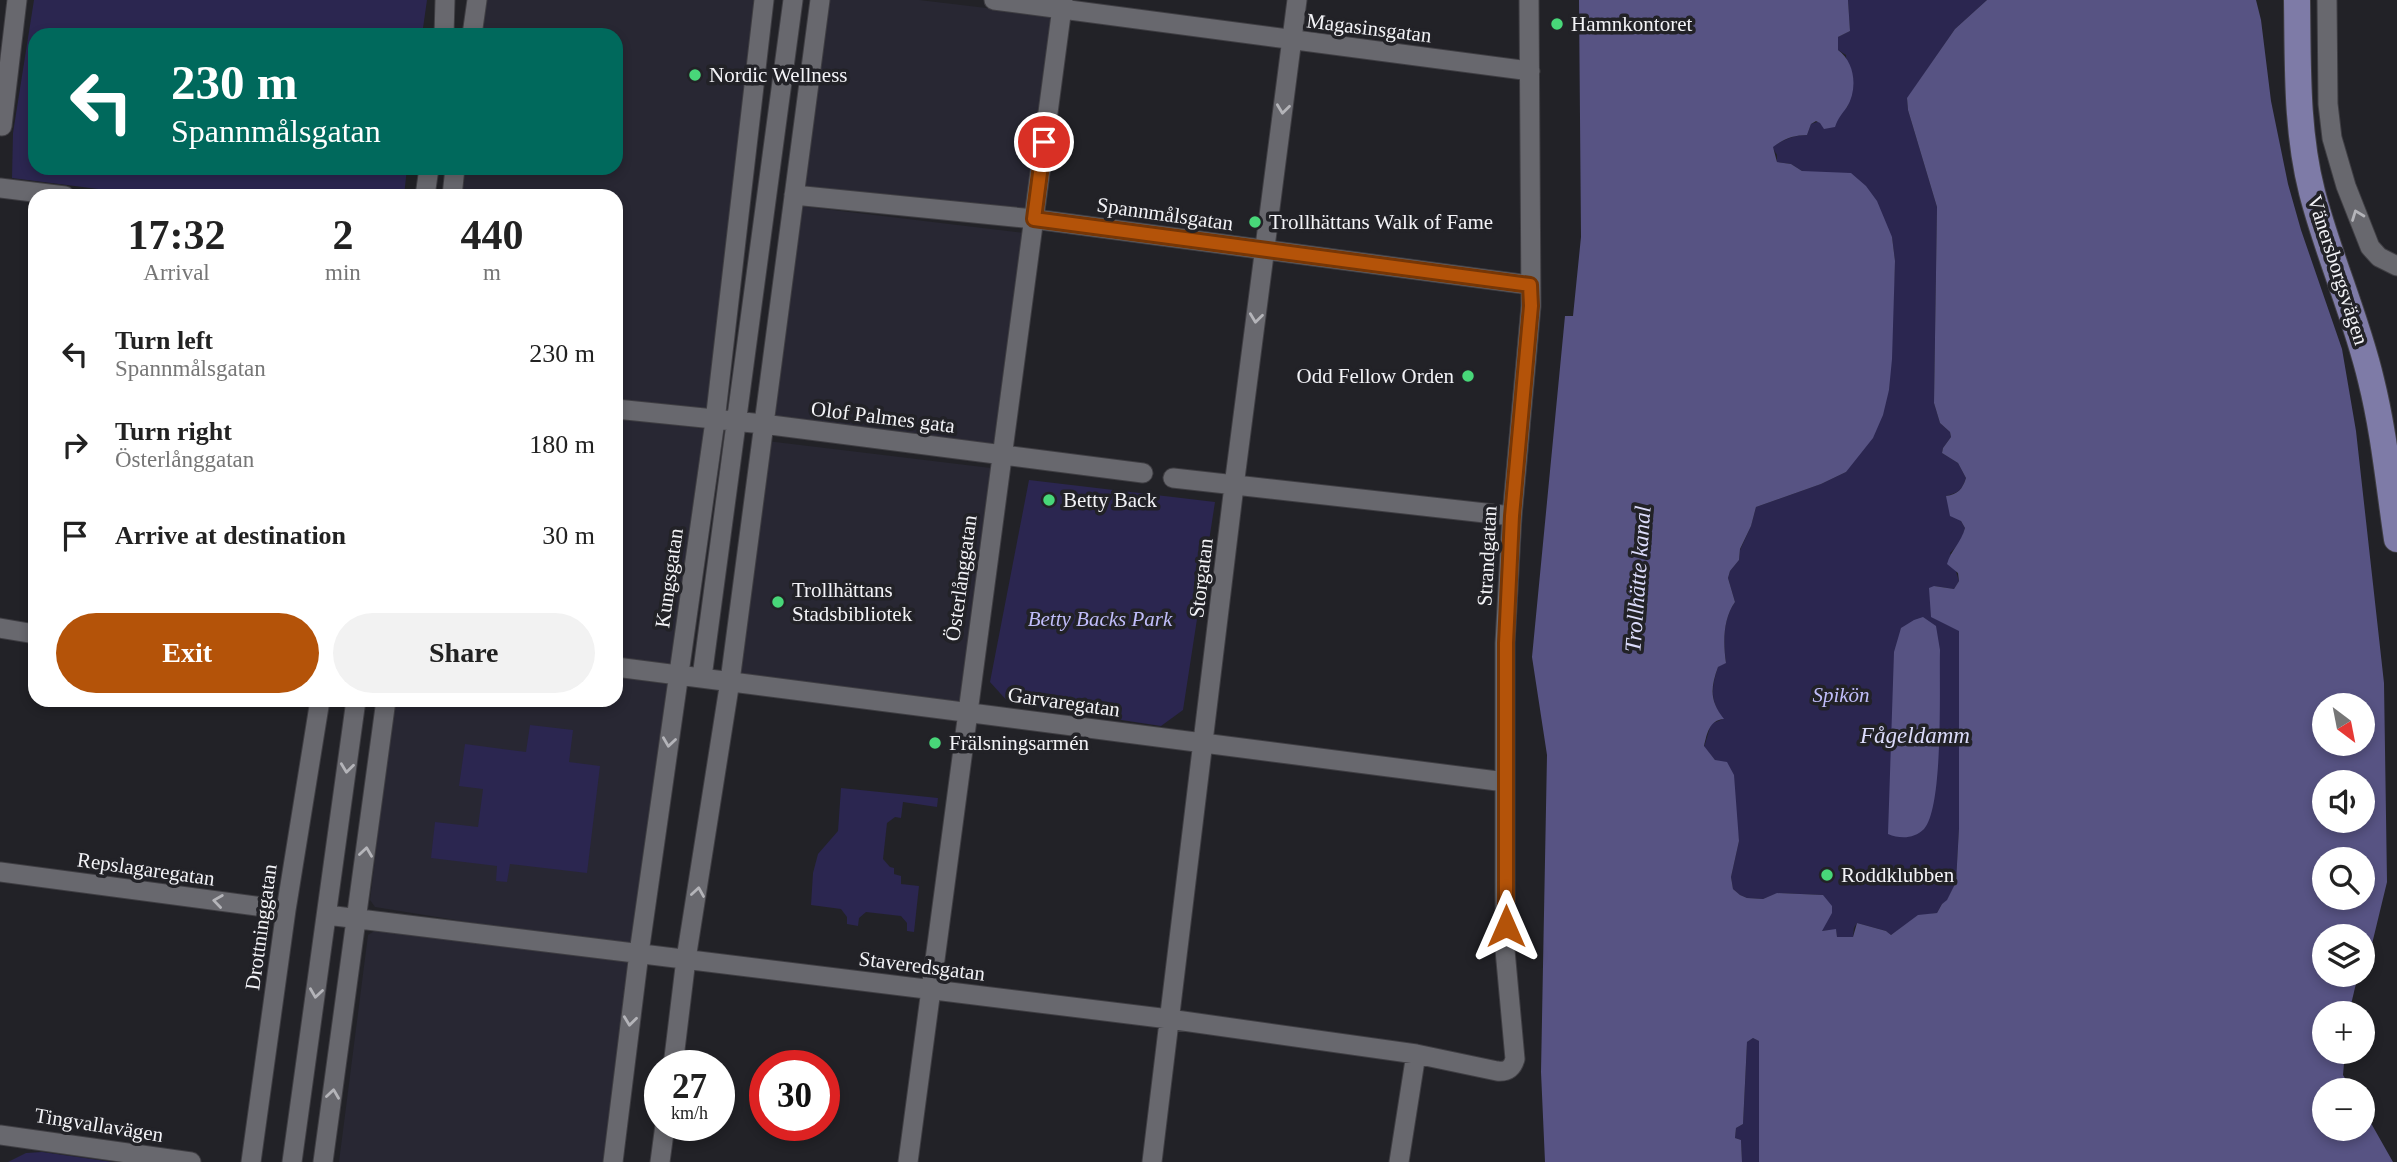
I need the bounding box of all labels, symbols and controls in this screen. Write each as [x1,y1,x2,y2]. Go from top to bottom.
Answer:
street label: Magasinsgatan [1305,8,1433,48]
place label: Hamnkontoret [1571,12,1692,36]
marker: Hamnkontoret [1549,16,1565,32]
text: 230 m [171,55,298,110]
icon: left [56,56,147,147]
place label: Nordic Wellness [709,63,847,87]
marker: Nordic Wellness [687,67,703,83]
one-way arrow [1276,103,1291,115]
pin [1014,112,1074,172]
text: Spannmålsgatan [171,113,381,149]
icon: arrive [1025,123,1063,161]
street label: Vänersborgsvägen [2302,192,2374,348]
street label: Spannmålsgatan [1095,193,1235,236]
place label: Trollhättans Walk of Fame [1269,210,1493,234]
one-way arrow [2352,210,2366,222]
text: 17:32 [128,212,226,258]
text: 2 [332,212,353,258]
text: 440 [460,212,523,258]
marker: Trollhättans Walk of Fame [1247,214,1263,230]
text: Arrival [143,260,210,285]
text: min [325,260,361,285]
text: m [483,260,501,285]
one-way arrow [1248,312,1263,324]
text: Turn left [115,326,213,355]
icon: left [56,335,94,373]
text: 230 m [529,339,595,368]
text: Spannmålsgatan [115,356,266,381]
place label: Odd Fellow Orden [1297,364,1454,388]
marker: Odd Fellow Orden [1460,368,1476,384]
street label: Olof Palmes gata [810,396,957,438]
text: Turn right [115,417,232,446]
icon: right [56,426,94,464]
text: 180 m [529,430,595,459]
text: Österlånggatan [115,447,254,472]
place label: Betty Back [1063,488,1157,512]
marker: Betty Back [1041,492,1057,508]
street label: Strandgatan [1472,505,1502,607]
water label: Trollhätte kanal [1620,505,1656,653]
street label: Österlånggatan [940,513,982,643]
icon: arrive [56,517,94,555]
text: Arrive at destination [115,521,346,550]
text: 30 m [542,521,595,550]
street label: Kungsgatan [650,526,688,629]
street label: Storgatan [1184,536,1218,619]
place label: Trollhättans Stadsbibliotek [792,578,913,626]
marker: Trollhättans Stadsbibliotek [770,594,786,610]
park label: Betty Backs Park [1028,607,1173,631]
button: Exit [56,613,319,693]
button: Share [333,613,595,693]
street label: Garvaregatan [1006,682,1122,722]
park label: Spikön [1812,683,1870,707]
north arrow [2312,693,2375,756]
map controls [2312,693,2375,1141]
water label: Fågeldamm [1859,723,1970,748]
place label: Frälsningsarmén [949,731,1089,755]
marker: Frälsningsarmén [927,735,943,751]
one-way arrow [662,736,677,747]
one-way arrow [340,762,355,774]
button: sound [2312,770,2375,833]
one-way arrow [359,846,374,858]
street label: Repslagaregatan [76,847,217,891]
button: search [2312,847,2375,910]
street label: Drottninggatan [240,862,282,992]
place label: Roddklubben [1841,863,1955,887]
marker: Roddklubben [1819,867,1835,883]
one-way arrow [690,886,705,897]
position arrow [1469,889,1543,963]
one-way arrow [213,894,224,909]
button: layers [2312,924,2375,987]
street label: Staveredsgatan [857,946,987,986]
one-way arrow [309,987,324,999]
button: + [2312,1001,2375,1064]
one-way arrow [623,1015,638,1027]
speed limit sign: 30 [749,1050,840,1141]
text: 27 [672,1067,707,1106]
button: − [2312,1078,2375,1141]
one-way arrow [325,1089,340,1100]
street label: Tingvallavägen [33,1103,166,1147]
text: km/h [671,1103,708,1123]

